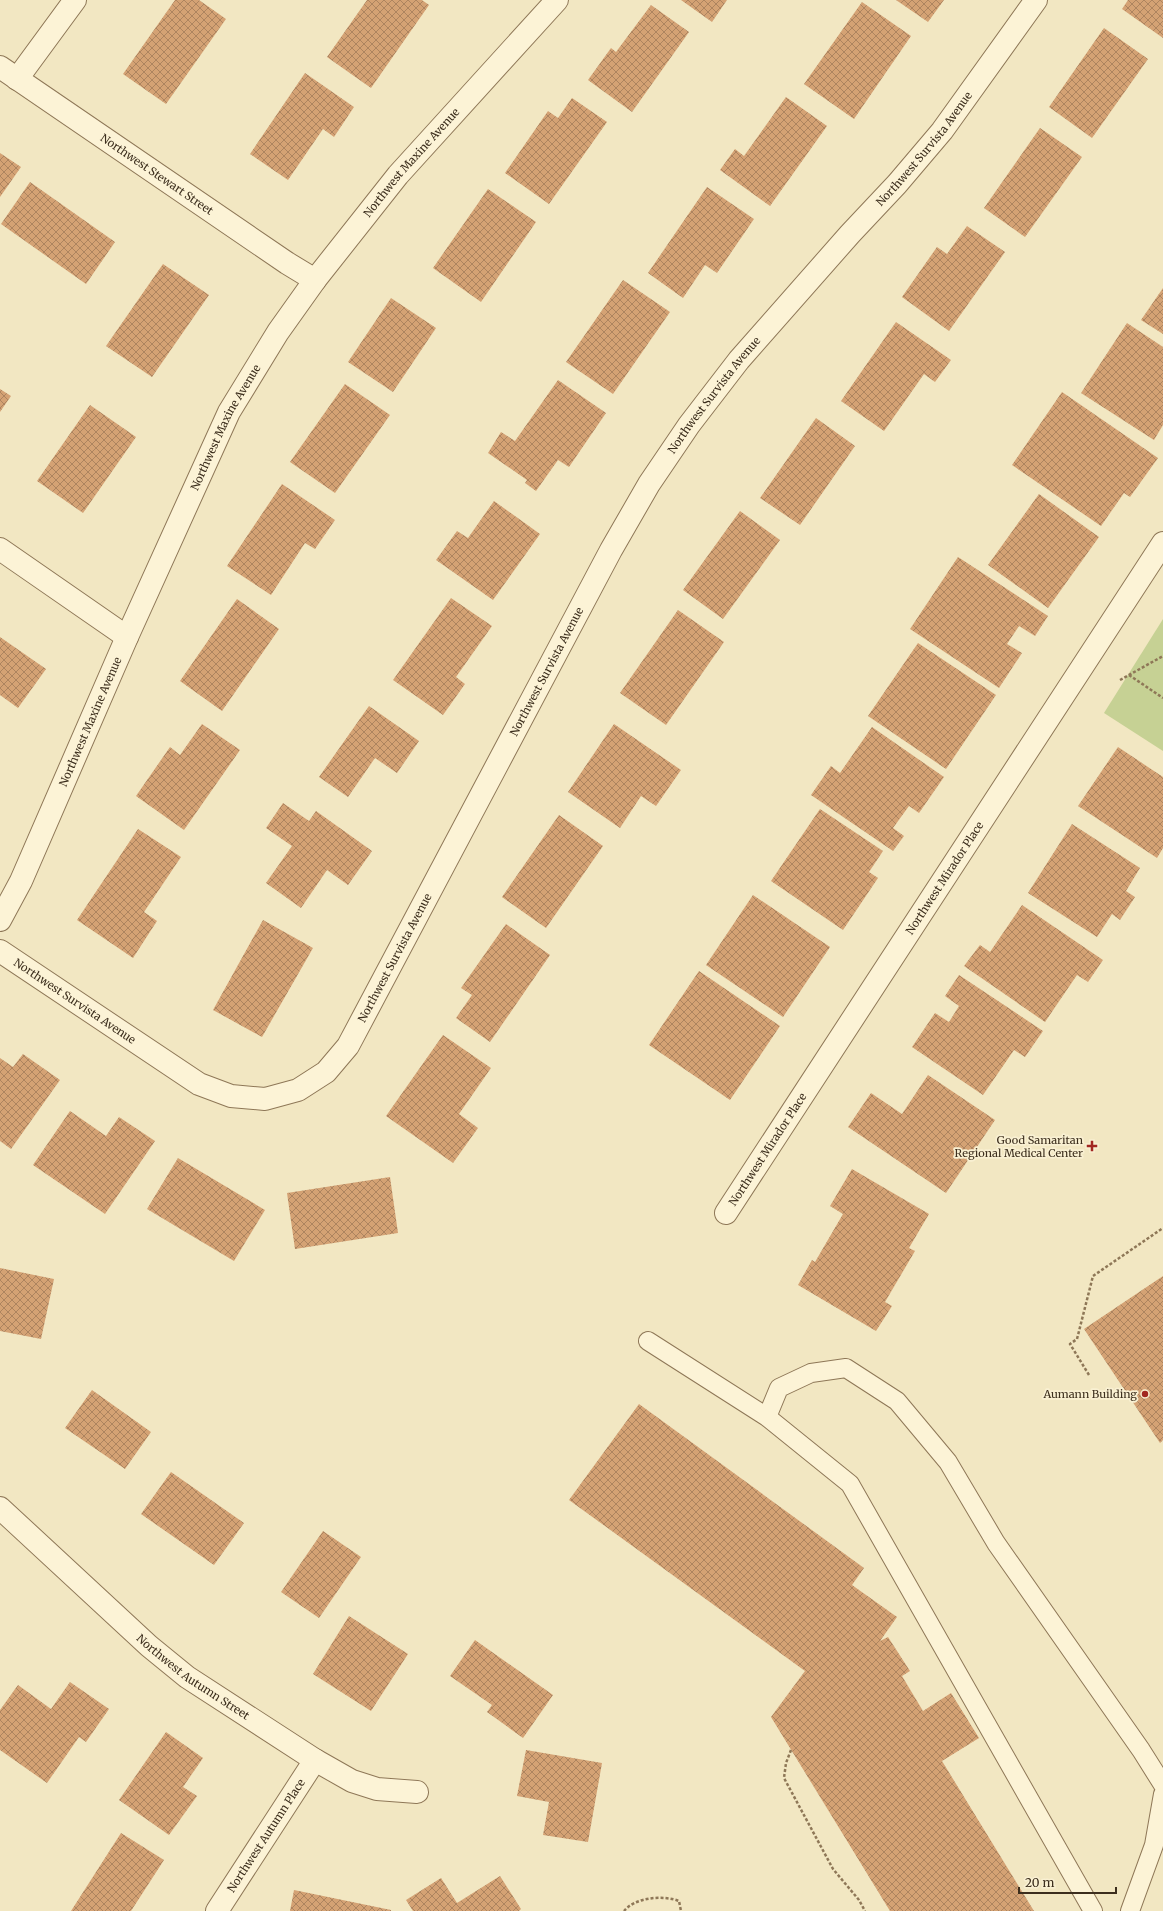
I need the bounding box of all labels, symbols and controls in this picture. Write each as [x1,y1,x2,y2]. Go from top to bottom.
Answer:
street label: Northwest Survista Avenue [873,89,975,209]
street label: Northwest Maxine Avenue [360,105,463,220]
street label: Northwest Stewart Street [98,131,217,218]
street label: Northwest Survista Avenue [665,334,763,456]
street label: Northwest Maxine Avenue [187,362,264,493]
street label: Northwest Survista Avenue [507,605,586,738]
street label: Northwest Maxine Avenue [56,655,125,789]
street label: Northwest Mirador Place [903,819,987,937]
street label: Northwest Survista Avenue [355,891,435,1025]
street label: Northwest Survista Avenue [11,955,139,1047]
street label: Northwest Mirador Place [726,1090,810,1208]
place label: Good Samaritan Regional Medical Center [955,1133,1084,1160]
marker: Good Samaritan Regional Medical Center [1086,1140,1098,1152]
place label: Aumann Building [1042,1387,1137,1401]
marker: Aumann Building [1140,1389,1150,1399]
street label: Northwest Autumn Street [134,1631,253,1723]
street label: Northwest Autumn Place [224,1776,308,1895]
scale bar [1019,1869,1116,1895]
text: 20 m [1025,1875,1054,1890]

